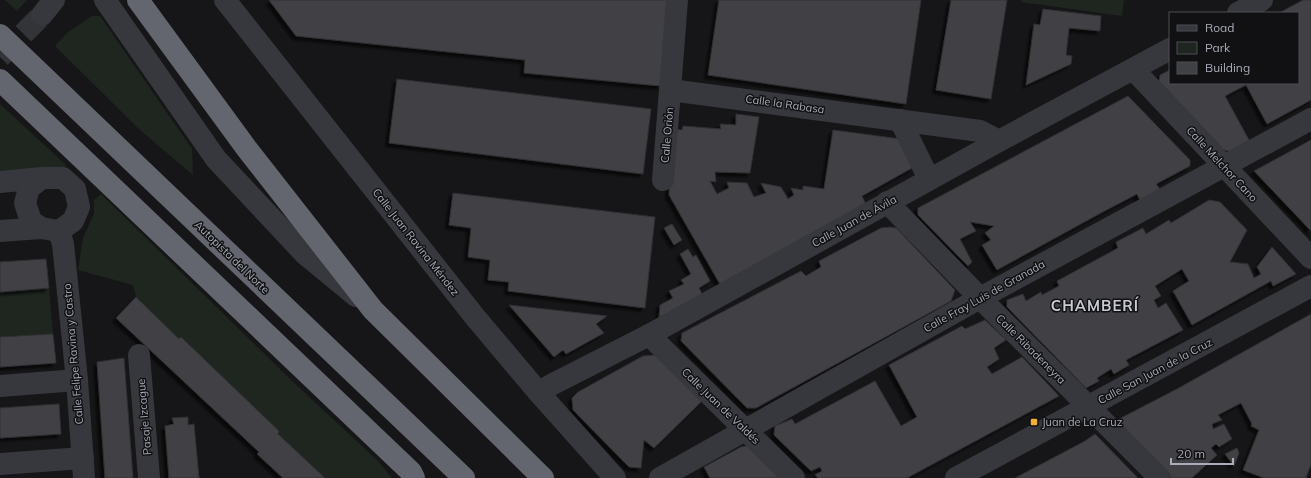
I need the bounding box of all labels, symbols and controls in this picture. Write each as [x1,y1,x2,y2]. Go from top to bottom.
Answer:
legend [1169,12,1299,84]
text: Road [1205,20,1234,35]
text: Park [1205,40,1231,55]
text: Building [1205,60,1250,75]
street label: Calle la Rabasa [745,92,825,116]
street label: Calle Orión [658,107,676,163]
street label: Calle Melchor Cano [1184,123,1260,205]
street label: Calle Juan Ravina Méndez [370,185,462,299]
street label: Calle Juan de Ávila [809,192,899,250]
street label: Autopista del Norte [191,218,273,296]
street label: Calle Fray Luis de Granada [921,257,1047,335]
street label: Calle Felipe Ravina y Castro [60,283,86,425]
district label: CHAMBERÍ [1051,296,1140,315]
street label: Calle Ribadeneyra [993,311,1069,387]
street label: Calle San Juan de la Cruz [1095,335,1215,407]
street label: Calle Juan de Valdés [679,365,763,447]
street label: Pasaje Izcague [134,378,154,456]
place label: Juan de La Cruz [1042,415,1123,429]
marker: Juan de La Cruz [1029,417,1039,427]
scale bar [1171,440,1233,466]
text: 20 m [1177,446,1205,461]

